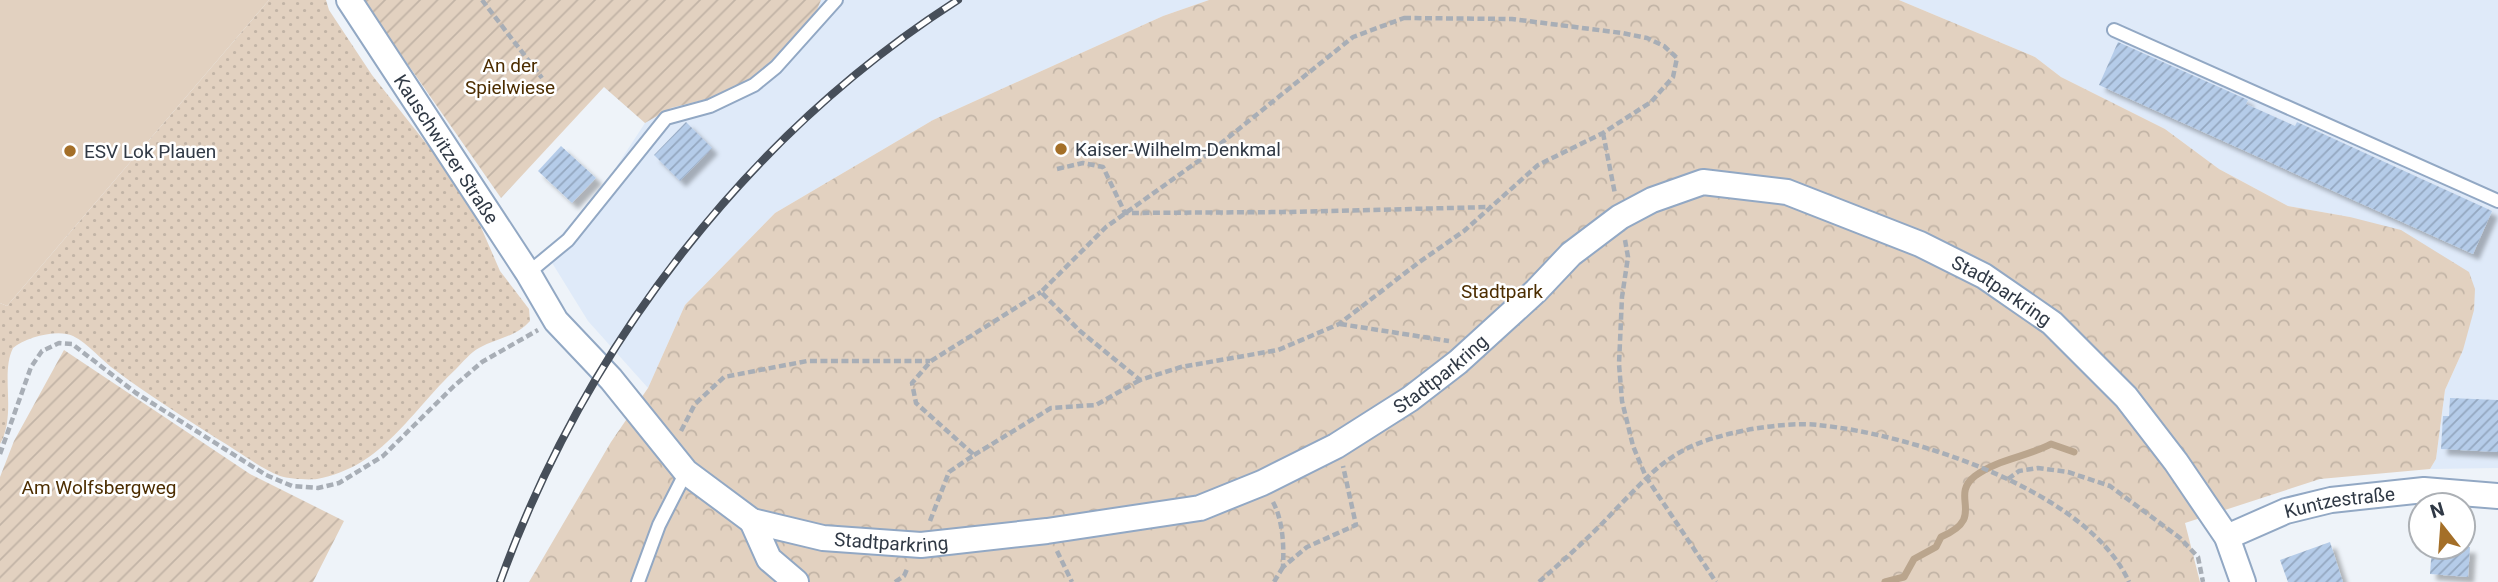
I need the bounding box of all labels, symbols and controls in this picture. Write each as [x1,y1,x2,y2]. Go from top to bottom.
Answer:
park label: An der Spielwiese [465,54,555,99]
street label: Kauschwitzer Straße [389,70,504,228]
place label: Kaiser-Wilhelm-Denkmal [1075,138,1281,161]
place label: ESV Lok Plauen [84,140,216,163]
marker: Kaiser-Wilhelm-Denkmal [1053,141,1069,157]
marker: ESV Lok Plauen [62,143,78,159]
street label: Stadtparkring [1948,250,2056,331]
park label: Stadtpark [1461,280,1543,303]
street label: Stadtparkring [1389,329,1492,418]
park label: Am Wolfsbergweg [22,476,176,499]
street label: Kuntzestraße [2282,482,2396,523]
north arrow [2407,491,2477,561]
text: N [2427,497,2447,523]
street label: Stadtparkring [833,527,949,557]

